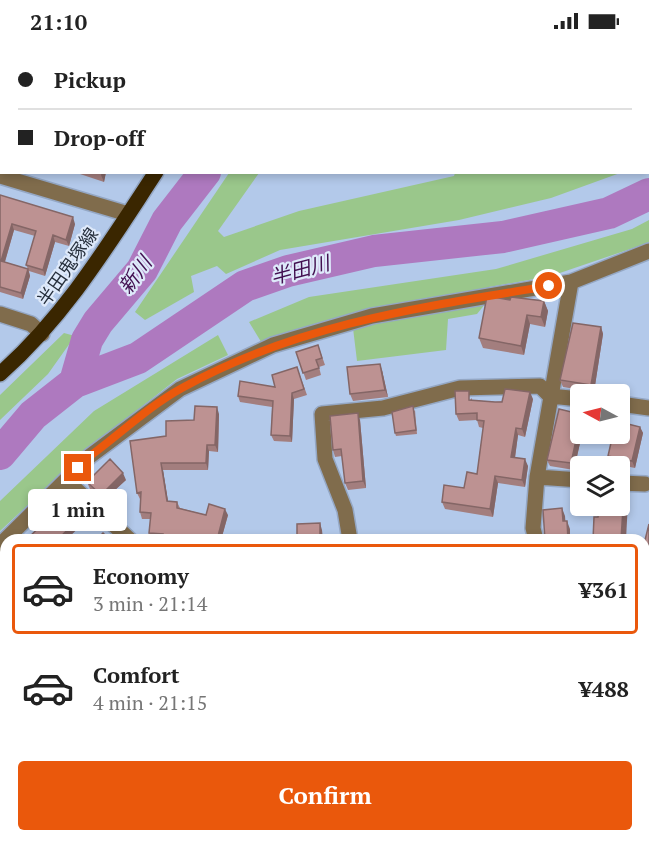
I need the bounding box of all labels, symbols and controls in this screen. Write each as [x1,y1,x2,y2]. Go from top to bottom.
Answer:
text: 21:10 [30,7,87,36]
text: Pickup [54,65,126,94]
text: Drop-off [54,123,145,152]
street label: 半田鬼塚線 [32,223,103,310]
water label: 半田川 [267,248,334,290]
water label: 新川 [112,249,158,299]
route start [535,272,562,299]
north arrow [570,384,630,444]
map controls [570,384,630,516]
route end [64,454,91,481]
button: layers [570,456,630,516]
callout: 1 min [28,489,128,531]
text: 1 min [50,496,105,523]
text: Economy [93,561,189,590]
icon: car [21,562,75,616]
text: ¥361 [579,575,629,604]
text: 3 min · 21:14 [93,590,207,617]
text: Comfort [93,660,179,689]
icon: car [21,661,75,715]
text: ¥488 [579,674,629,703]
text: 4 min · 21:15 [93,689,207,716]
button: Confirm [18,761,632,830]

